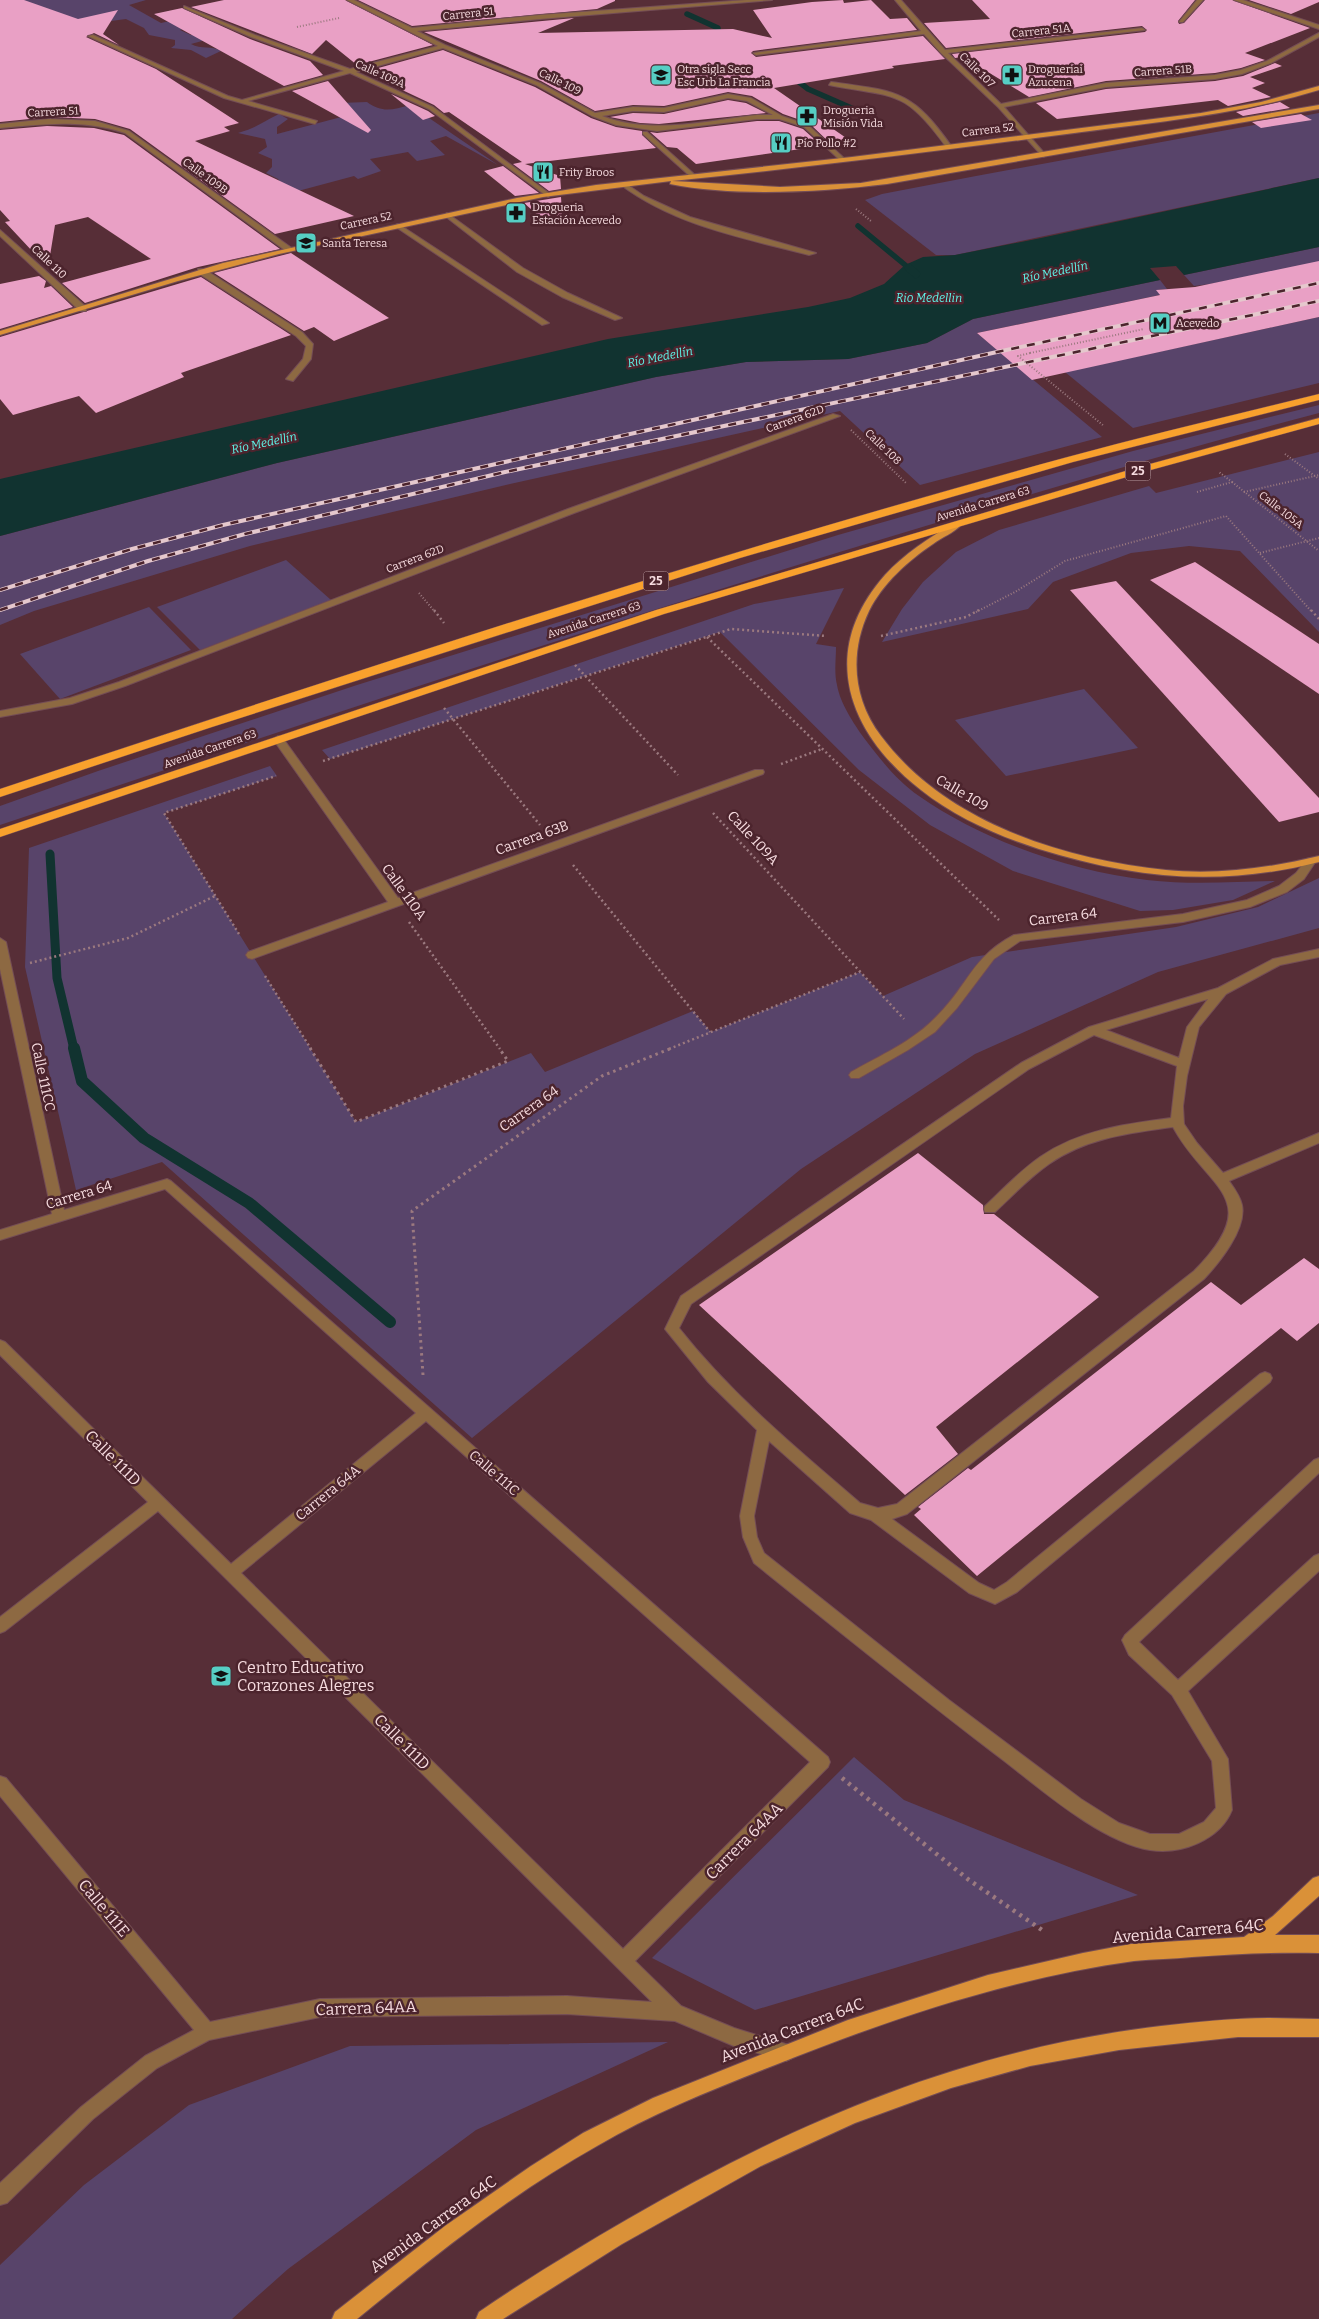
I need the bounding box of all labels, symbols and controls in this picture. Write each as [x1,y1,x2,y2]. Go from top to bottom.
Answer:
street label: Carrera 51 [442,5,495,23]
street label: Carrera 51A [1011,21,1071,41]
street label: Calle 107 [956,50,998,90]
street label: Calle 109A [353,57,407,91]
street label: Carrera 51B [1133,62,1193,80]
school or university icon: Otra sigla Secc Esc Urb La Francia [649,63,673,87]
place label: Otra sigla Secc Esc Urb La Francia [677,63,771,89]
pharmacy icon: Drogueriai Azucena [1000,63,1024,87]
place label: Drogueriai Azucena [1028,63,1083,89]
street label: Calle 109 [537,66,583,98]
street label: Carrera 51 [27,104,79,120]
pharmacy icon: Drogueria Misión Vida [795,104,819,128]
place label: Drogueria Misión Vida [823,104,883,130]
street label: Carrera 52 [961,120,1015,140]
restaurant icon: Pio Pollo #2 [769,131,793,155]
place label: Pio Pollo #2 [797,137,856,150]
street label: Calle 109B [180,155,230,197]
restaurant icon: Frity Broos [531,160,555,184]
place label: Frity Broos [559,166,614,179]
pharmacy icon: Drogueria Estación Acevedo [504,201,528,225]
place label: Drogueria Estación Acevedo [532,201,621,227]
street label: Carrera 52 [339,209,393,233]
school or university icon: Santa Teresa [294,231,318,255]
place label: Santa Teresa [322,237,387,250]
street label: Calle 110 [29,242,69,282]
water label: Río Medellín [1021,258,1089,286]
water label: Rio Medellin [896,291,962,305]
metro station icon: Acevedo [1148,311,1172,335]
place label: Acevedo [1176,317,1219,330]
water label: Río Medellín [626,344,694,370]
street label: Carrera 62D [764,402,826,436]
street label: Calle 108 [862,426,904,468]
water label: Río Medellín [230,429,298,457]
road number: 25 [1126,462,1150,481]
street label: Avenida Carrera 63 [935,484,1031,524]
street label: Calle 105A [1256,489,1306,531]
street label: Carrera 62D [384,542,446,576]
road number: 25 [644,572,668,590]
street label: Avenida Carrera 63 [546,599,642,641]
street label: Avenida Carrera 63 [162,727,258,771]
street label: Calle 109 [933,771,991,815]
street label: Calle 109A [724,807,782,869]
street label: Carrera 63B [493,817,571,859]
street label: Calle 110A [378,861,430,923]
street label: Carrera 64 [1028,904,1098,930]
street label: Calle 111CC [27,1041,59,1113]
street label: Carrera 64 [496,1082,562,1136]
street label: Carrera 64 [44,1177,114,1213]
street label: Calle 111D [81,1426,145,1490]
street label: Calle 111C [465,1447,523,1499]
street label: Carrera 64A [292,1462,364,1524]
place label: Centro Educativo Corazones Alegres [237,1658,374,1695]
school or university icon: Centro Educativo Corazones Alegres [209,1664,233,1688]
street label: Calle 111D [370,1710,434,1774]
street label: Carrera 64AA [702,1798,787,1883]
street label: Calle 111E [74,1875,134,1941]
street label: Avenida Carrera 64C [1111,1915,1265,1947]
street label: Avenida Carrera 64C [718,1994,866,2066]
street label: Carrera 64AA [315,1997,418,2019]
street label: Avenida Carrera 64C [366,2172,500,2276]

